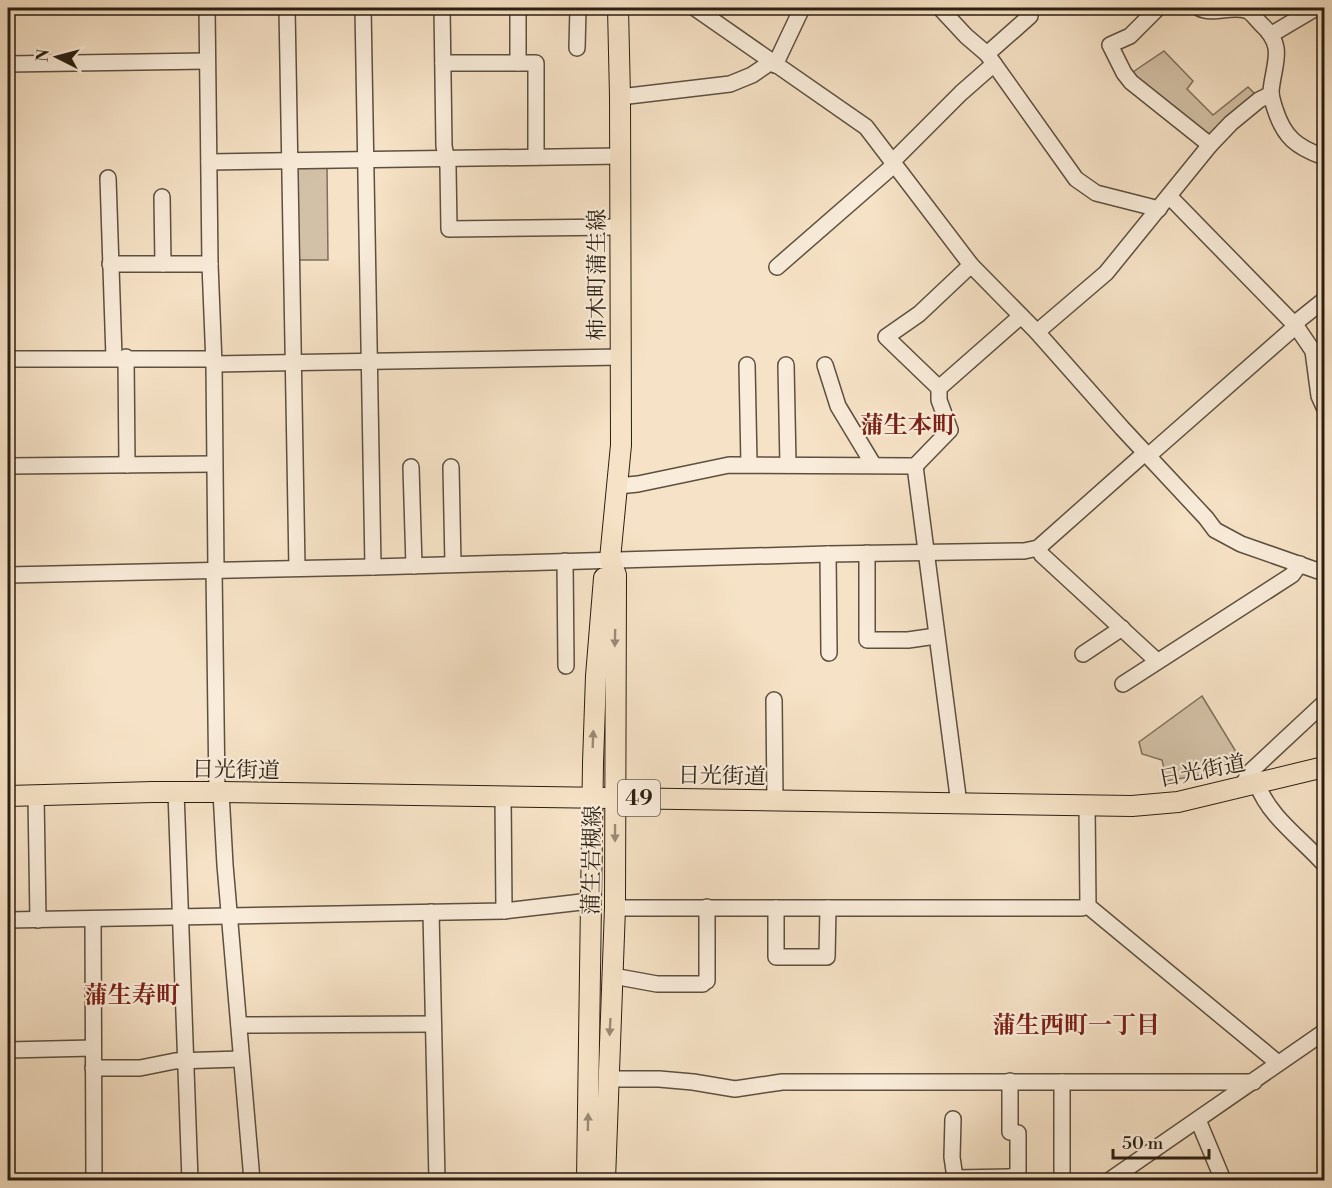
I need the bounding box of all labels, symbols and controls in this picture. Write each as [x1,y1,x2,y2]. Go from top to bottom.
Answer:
north arrow [27,27,87,87]
text: N [32,48,54,63]
street label: 柿木町蒲生線 [584,209,611,341]
district label: 蒲生本町 [860,411,956,441]
one-way arrow [610,628,620,647]
one-way arrow [589,729,598,748]
street label: 日光街道 [1157,750,1248,793]
street label: 日光街道 [192,756,280,785]
street label: 日光街道 [678,762,766,791]
road number: 49 [618,780,660,816]
street label: 蒲生岩槻線 [578,805,607,915]
one-way arrow [610,823,620,842]
district label: 蒲生寿町 [84,981,180,1011]
district label: 蒲生西町一丁目 [992,1011,1160,1041]
one-way arrow [606,1018,615,1037]
one-way arrow [584,1113,593,1132]
scale bar [1113,1122,1209,1160]
text: 50 m [1122,1132,1164,1155]

